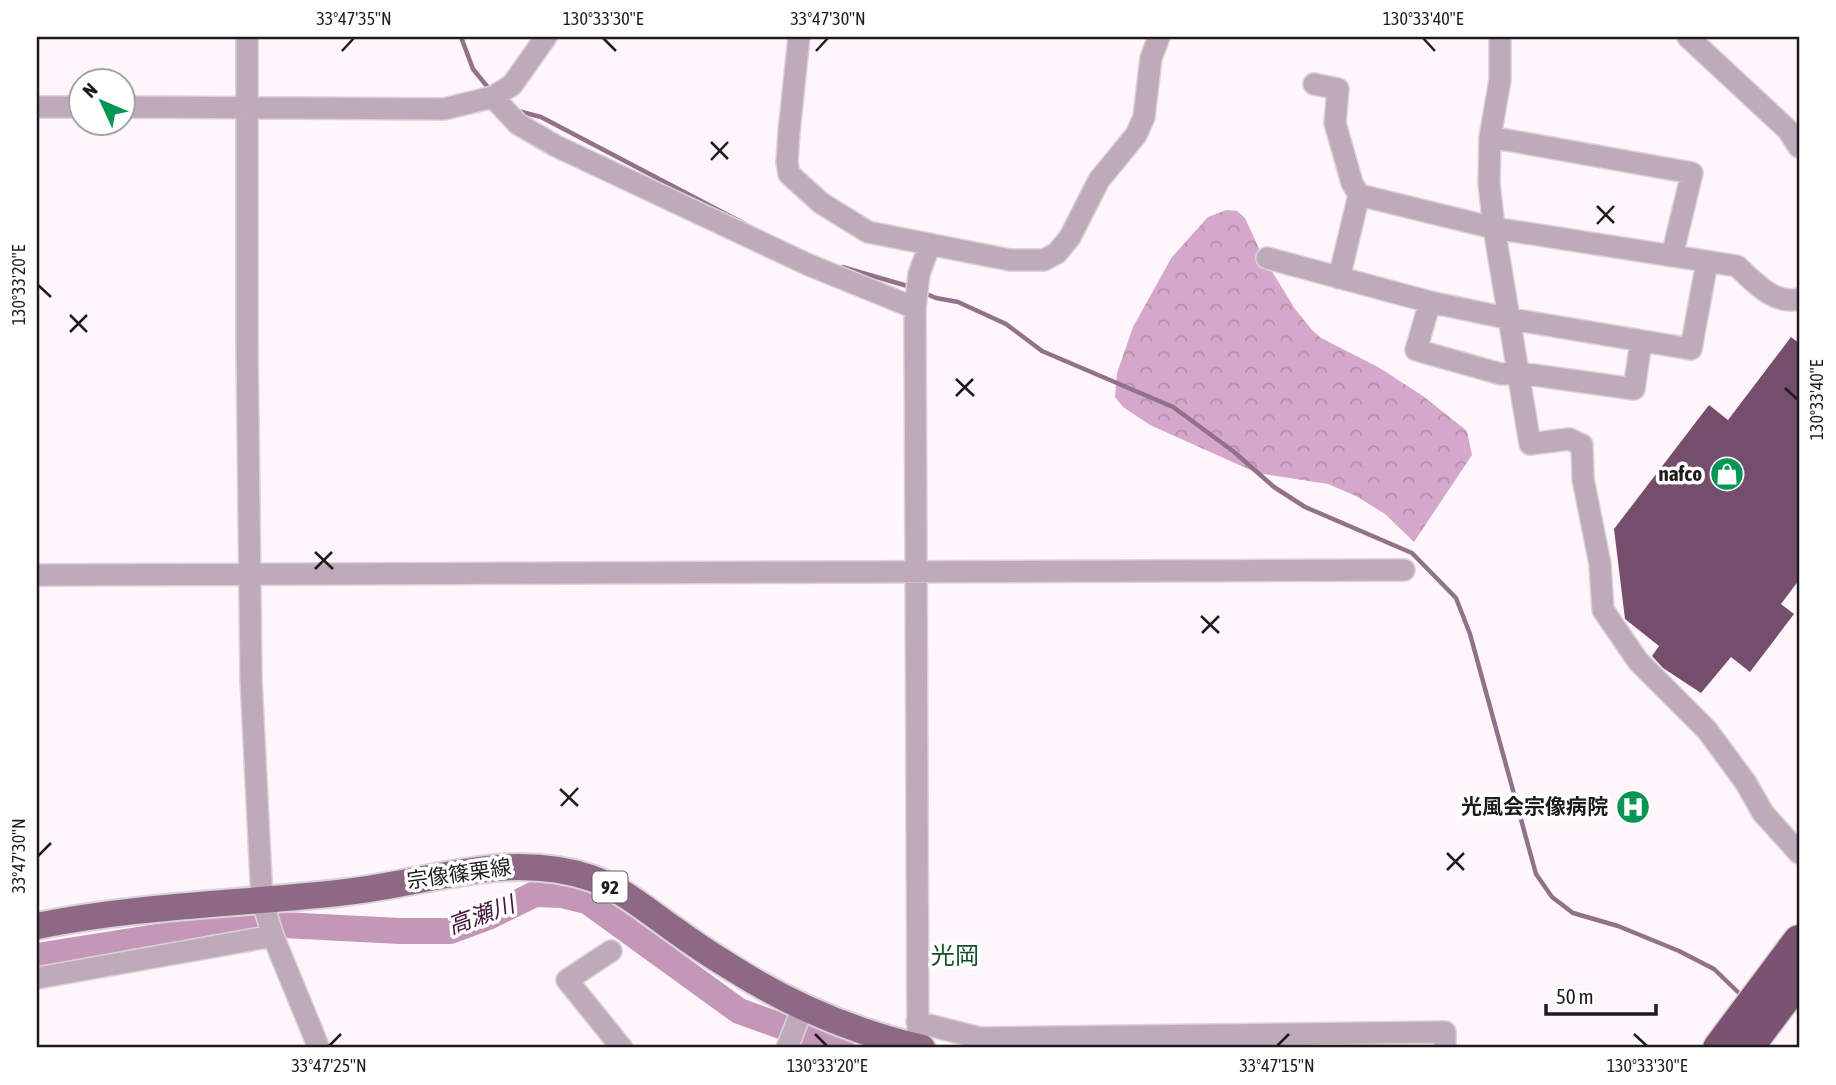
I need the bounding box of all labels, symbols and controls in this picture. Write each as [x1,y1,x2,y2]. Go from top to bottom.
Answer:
text: 33°47'35"N [316,8,392,29]
text: 130°33'30"E [563,8,644,29]
text: 33°47'30"N [790,8,866,29]
text: 130°33'40"E [1383,8,1464,29]
north arrow [66,66,136,136]
text: N [78,79,102,102]
text: 130°33'20"E [8,244,29,325]
text: 130°33'40"E [1806,359,1827,440]
shop icon: nafco [1708,455,1746,493]
place label: nafco [1659,461,1702,485]
hospital icon: 光風会宗像病院 [1614,788,1652,826]
place label: 光風会宗像病院 [1461,794,1608,818]
text: 33°47'30"N [8,818,29,894]
street label: 宗像篠栗線 [405,854,513,892]
road number: 92 [592,872,628,902]
water label: 高瀬川 [444,890,521,939]
district label: 光岡 [931,942,979,969]
scale bar [1546,973,1656,1017]
text: 50 m [1556,984,1594,1008]
text: 33°47'25"N [291,1055,367,1076]
text: 130°33'20"E [787,1055,868,1076]
text: 33°47'15"N [1239,1055,1315,1076]
text: 130°33'30"E [1607,1055,1688,1076]

